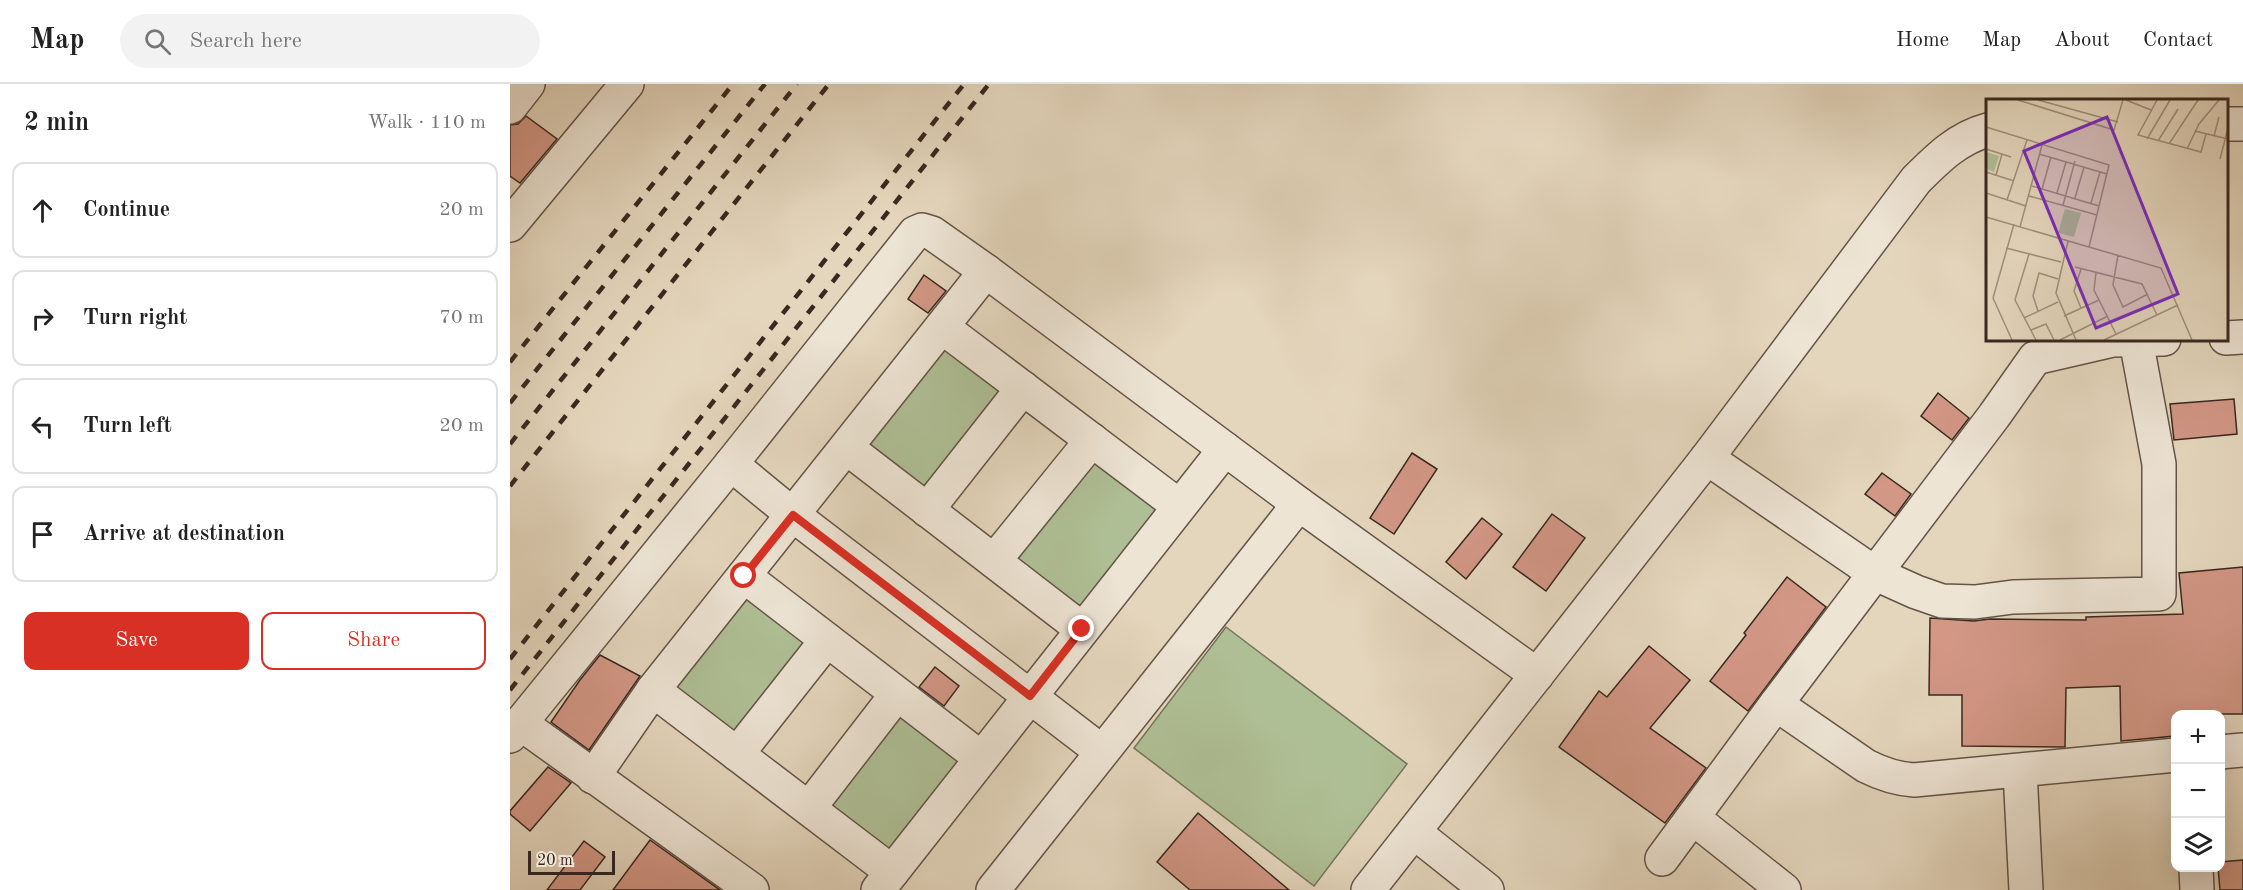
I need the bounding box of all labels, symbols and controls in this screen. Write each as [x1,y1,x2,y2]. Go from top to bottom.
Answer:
search box [120,14,540,68]
icon: search [141,25,174,58]
text: Map [30,27,84,55]
text: Search here [189,30,302,52]
text: Home [1896,30,1949,51]
text: Map [1982,30,2021,51]
text: About [2054,30,2110,51]
text: Contact [2143,30,2213,51]
inset map [1986,99,2228,340]
text: 2 min [24,110,89,136]
text: Walk · 110 m [367,113,486,133]
icon: ahead [26,194,59,227]
text: Continue [83,199,170,221]
text: 20 m [439,200,484,220]
icon: right [26,302,59,335]
text: Turn right [83,307,187,329]
text: 70 m [439,308,484,328]
icon: left [26,410,59,443]
text: Turn left [83,415,172,437]
text: 20 m [439,416,484,436]
icon: arrive [26,518,59,551]
text: Arrive at destination [83,523,285,545]
route start [730,562,756,588]
button: Save [24,612,249,670]
button: Share [261,612,486,670]
route end [1068,615,1094,641]
map controls [2171,710,2225,872]
button: + [2171,710,2225,764]
button: − [2171,764,2225,818]
button: layers [2171,818,2225,872]
scale bar [528,848,615,876]
text: 20 m [537,853,573,869]

